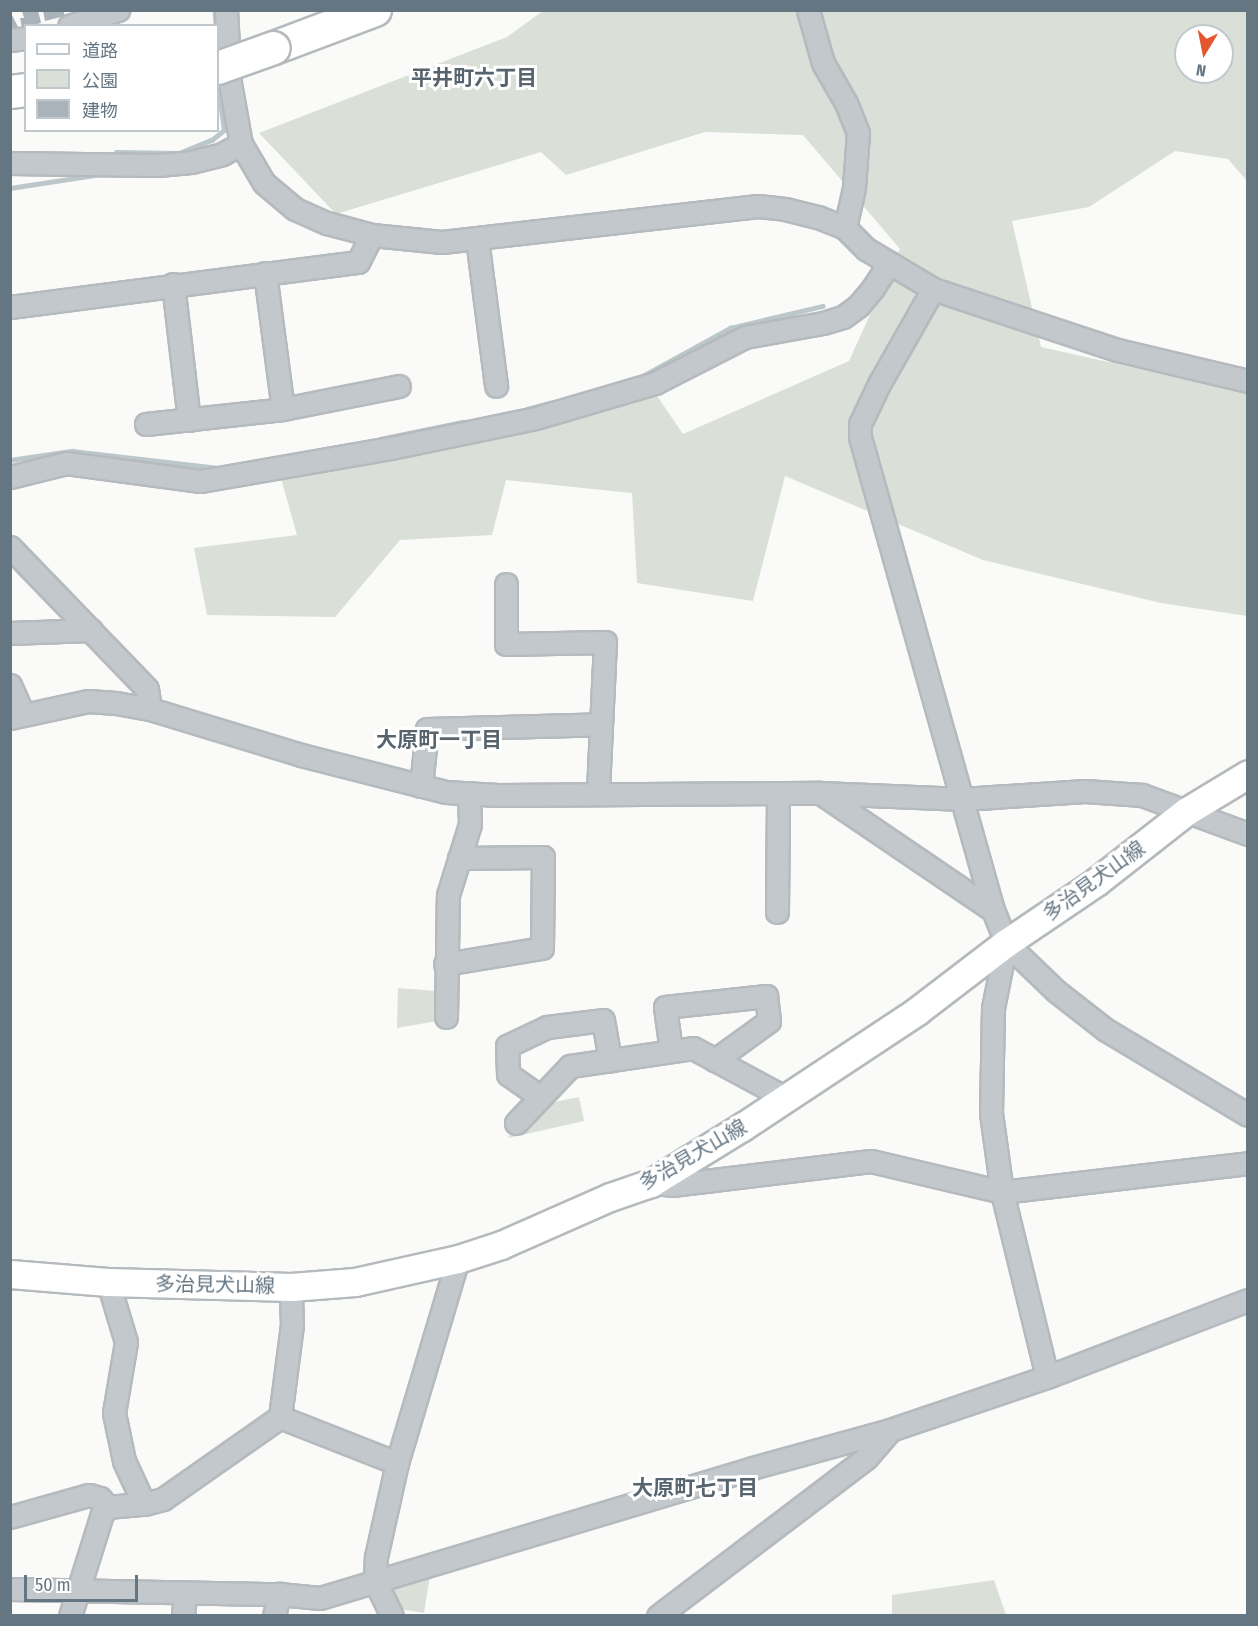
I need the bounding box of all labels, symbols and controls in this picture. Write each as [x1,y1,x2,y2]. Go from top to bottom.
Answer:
legend [24,24,219,132]
north arrow [1174,24,1234,84]
text: 道路 [82,40,118,62]
text: N [1195,60,1208,80]
district label: 平井町六丁目 [411,65,537,91]
text: 公園 [82,70,118,92]
text: 建物 [82,100,118,122]
district label: 大原町一丁目 [376,727,502,753]
street label: 多治見犬山線 [1038,836,1150,926]
street label: 多治見犬山線 [635,1115,751,1195]
street label: 多治見犬山線 [155,1272,275,1298]
district label: 大原町七丁目 [632,1475,758,1501]
scale bar [27,1563,141,1601]
text: 50 m [35,1574,71,1596]

